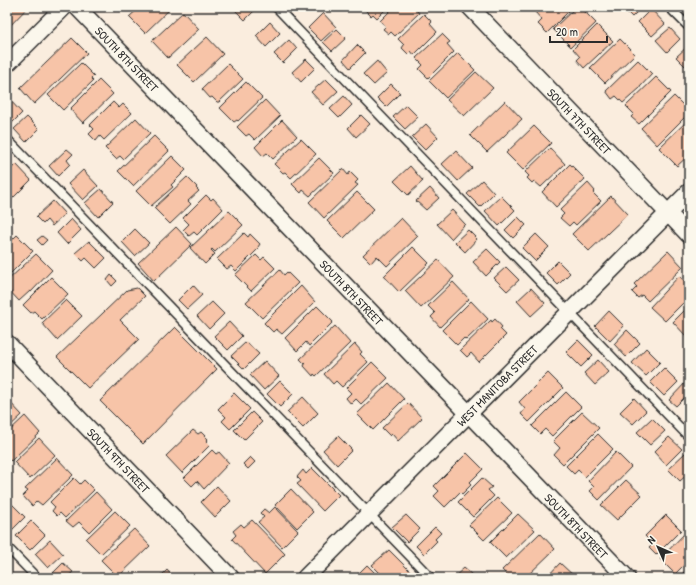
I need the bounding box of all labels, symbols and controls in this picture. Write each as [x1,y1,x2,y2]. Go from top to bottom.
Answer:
scale bar [550,18,607,44]
street label: SOUTH 8TH STREET [91,22,163,96]
text: 20 m [556,23,578,40]
street label: SOUTH 7TH STREET [544,84,616,158]
street label: SOUTH 8TH STREET [316,256,388,329]
street label: WEST MANITOBA STREET [452,340,541,430]
street label: SOUTH 9TH STREET [84,424,154,497]
street label: SOUTH 8TH STREET [541,489,612,562]
north arrow [638,527,678,567]
text: N [644,533,658,547]

